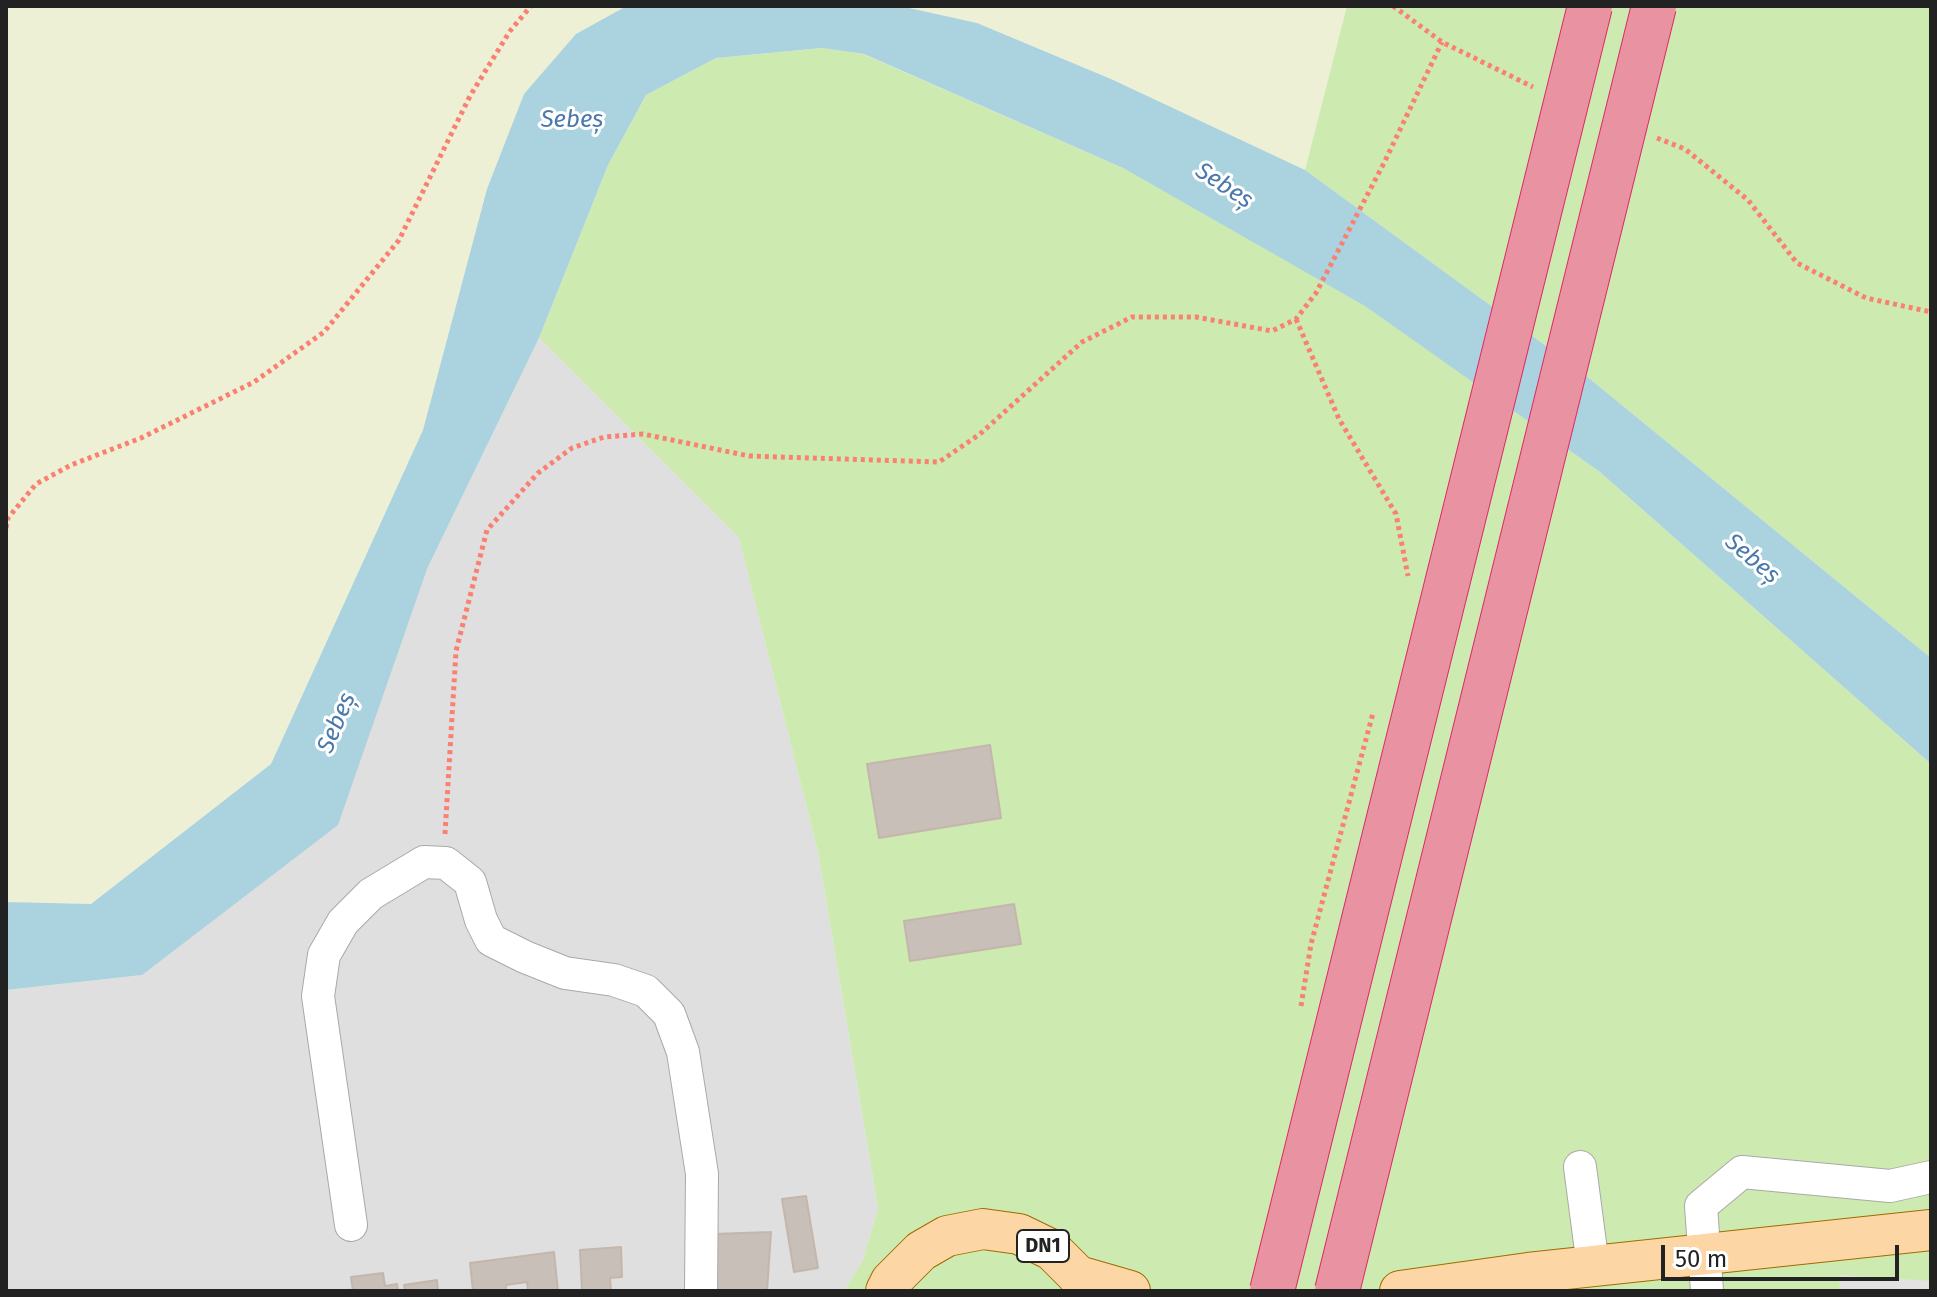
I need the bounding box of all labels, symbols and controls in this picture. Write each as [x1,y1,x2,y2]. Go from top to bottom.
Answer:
water label: Sebeș [541,106,603,134]
water label: Sebeș [1190,157,1258,215]
water label: Sebeș [1719,528,1785,590]
water label: Sebeș [311,689,363,757]
scale bar [1665,1229,1903,1279]
road number: DN1 [1017,1230,1069,1262]
text: 50 m [1675,1245,1727,1273]

